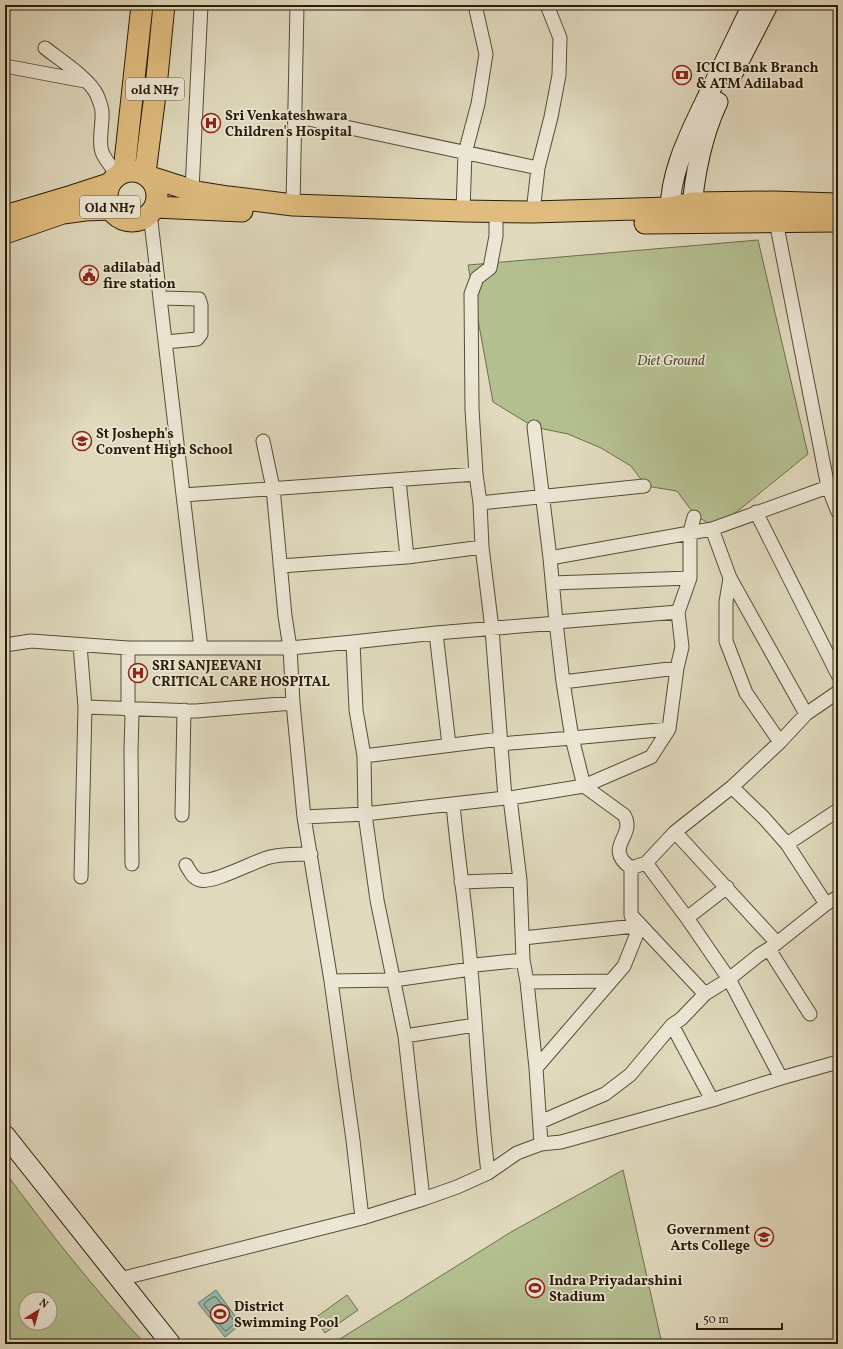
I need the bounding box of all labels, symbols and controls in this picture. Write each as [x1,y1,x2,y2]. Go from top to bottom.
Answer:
place label: ICICI Bank Branch & ATM Adilabad [696,59,819,94]
bank icon: ICICI Bank Branch & ATM Adilabad [671,64,693,86]
road number: old NH7 [126,78,184,100]
place label: Sri Venkateshwara Children's Hospital [225,107,352,142]
hospital icon: Sri Venkateshwara Children's Hospital [200,112,222,134]
road number: Old NH7 [80,196,140,218]
place label: adilabad fire station [103,259,176,294]
public building icon: adilabad fire station [78,264,100,286]
park label: Diet Ground [637,352,705,371]
place label: St Josheph's Convent High School [96,425,233,460]
school or university icon: St Josheph's Convent High School [71,430,93,452]
place label: SRI SANJEEVANI CRITICAL CARE HOSPITAL [152,657,331,692]
hospital icon: SRI SANJEEVANI CRITICAL CARE HOSPITAL [127,662,149,684]
place label: Government Arts College [667,1221,750,1256]
school or university icon: Government Arts College [753,1226,775,1248]
place label: Indra Priyadarshini Stadium [549,1272,682,1307]
sports icon: Indra Priyadarshini Stadium [524,1277,546,1299]
north arrow [18,1291,58,1331]
text: N [35,1296,51,1313]
place label: District Swimming Pool [234,1298,339,1333]
sports icon: District Swimming Pool [209,1303,231,1325]
scale bar [697,1305,782,1331]
text: 50 m [703,1312,729,1328]

